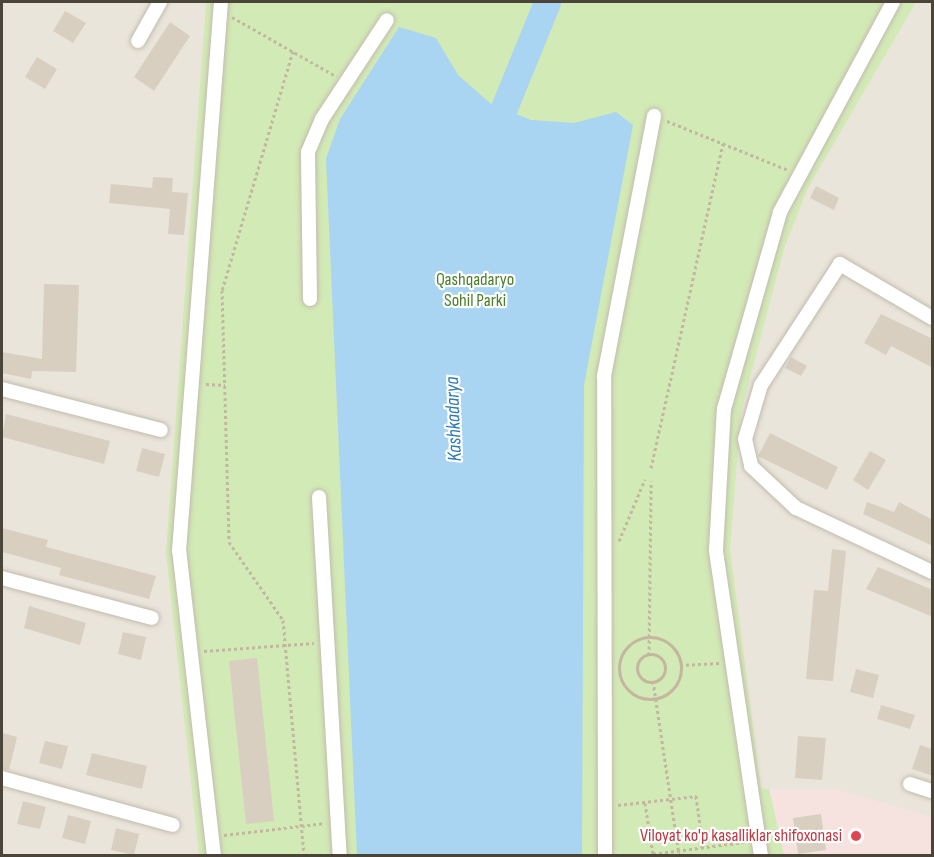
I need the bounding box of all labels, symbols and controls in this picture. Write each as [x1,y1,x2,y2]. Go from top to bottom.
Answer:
park label: Qashqadaryo Sohil Parki [436,270,514,312]
water label: Kashkadarya [441,376,467,462]
place label: Viloyat ko'p kasalliklar shifoxonasi [640,825,842,847]
marker: Viloyat ko'p kasalliklar shifoxonasi [847,827,865,845]

